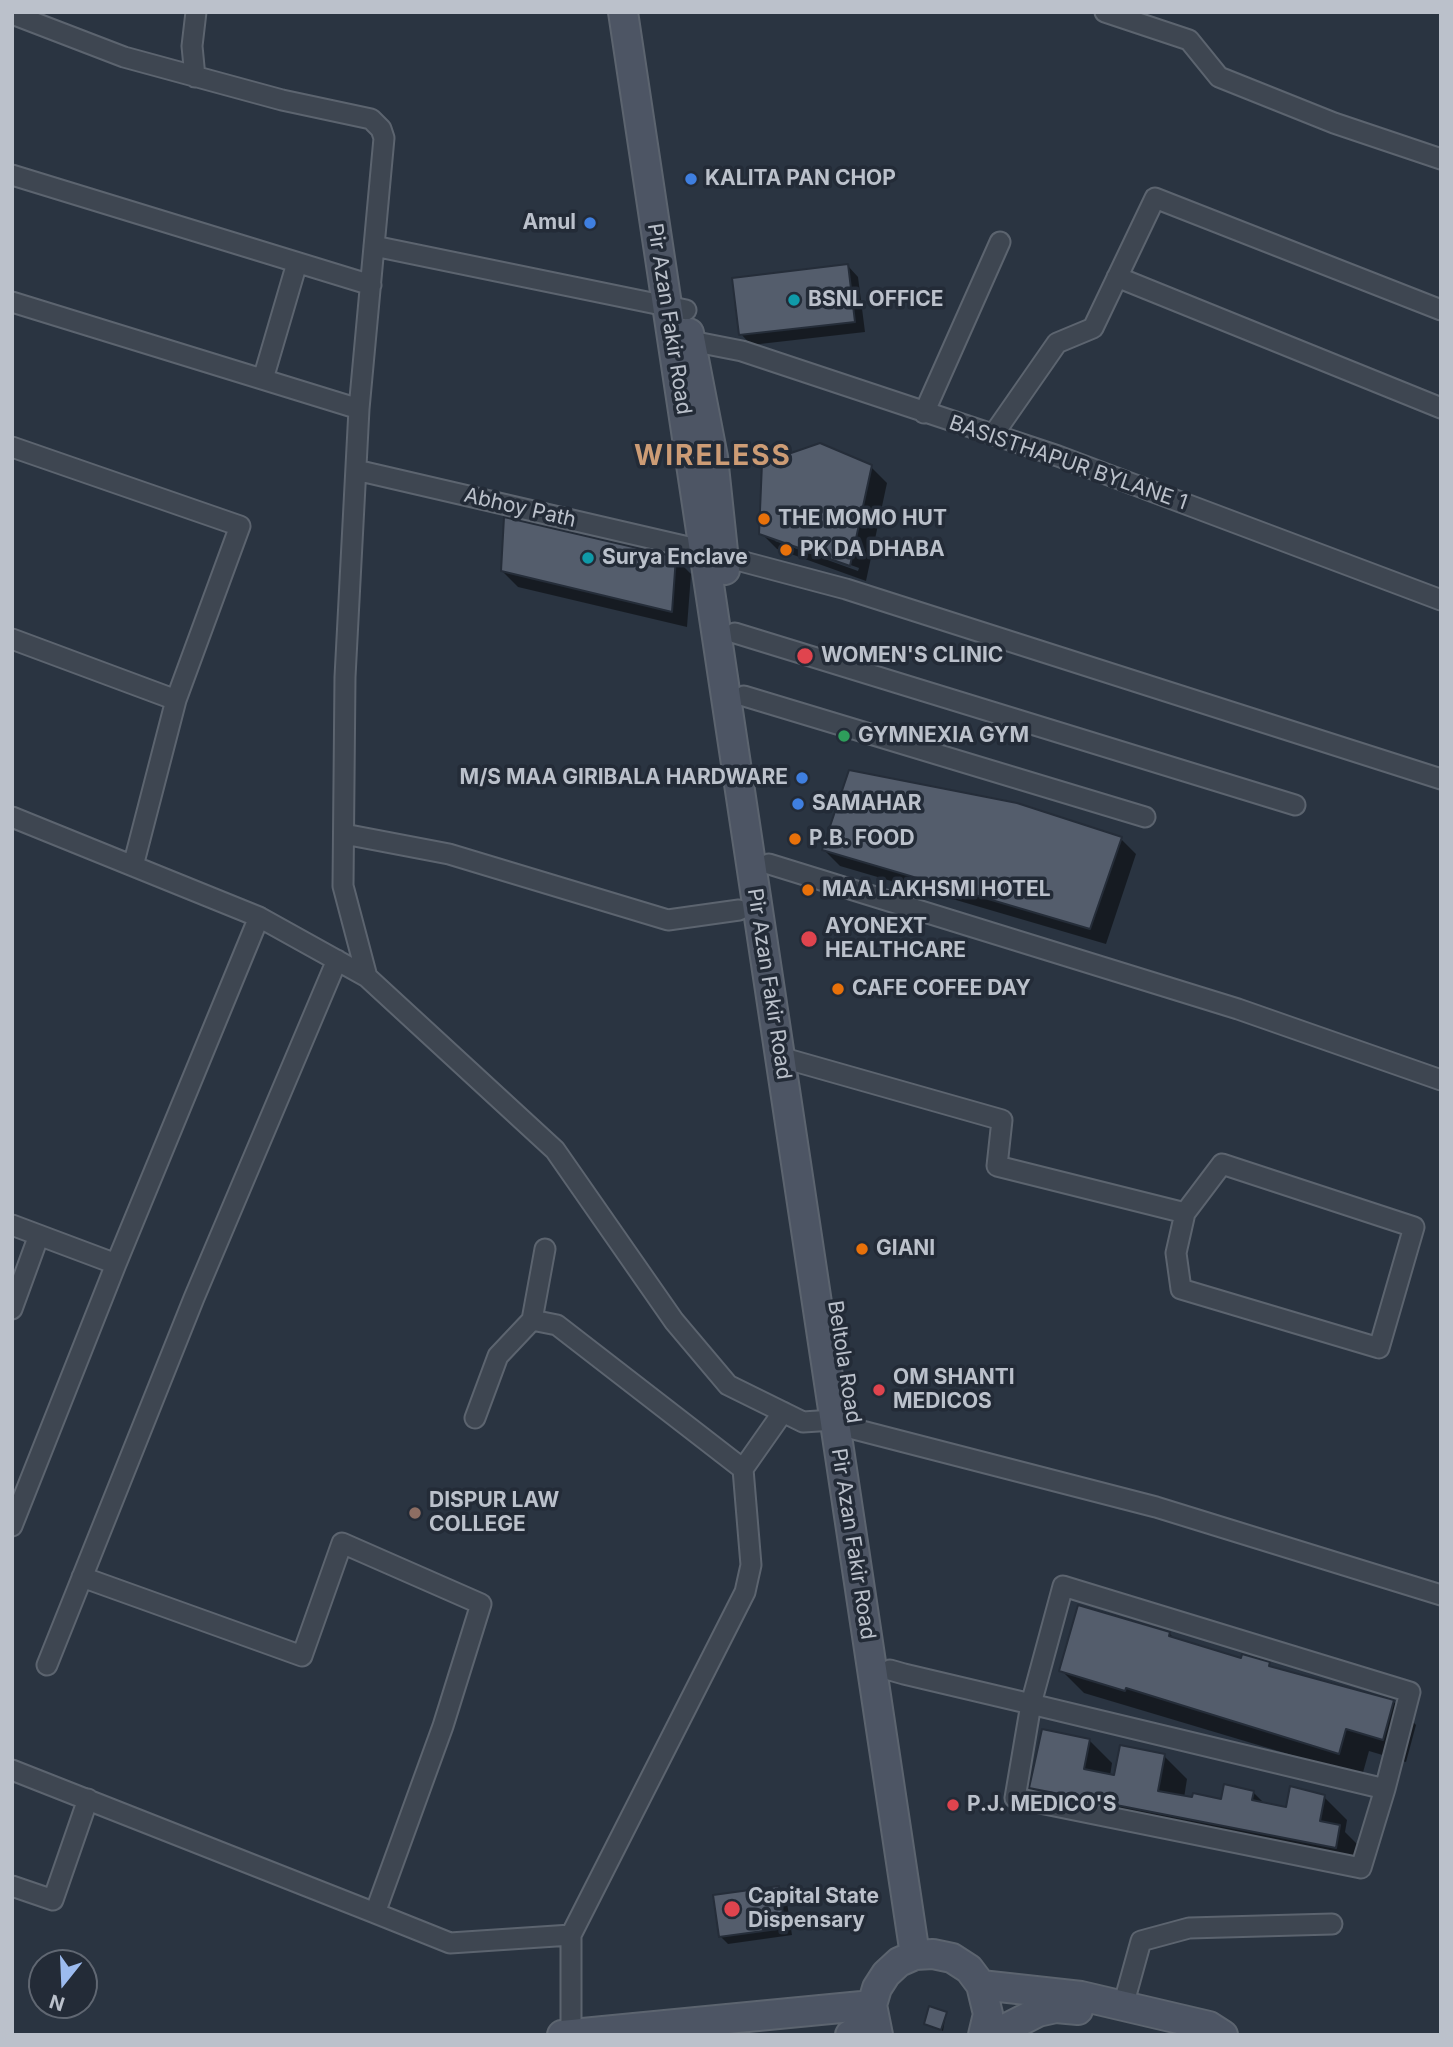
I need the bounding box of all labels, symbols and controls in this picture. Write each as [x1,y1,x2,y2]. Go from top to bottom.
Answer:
place label: KALITA PAN CHOP [705,166,896,192]
marker: KALITA PAN CHOP [683,171,699,187]
place label: Amul [522,210,576,236]
marker: Amul [582,215,598,231]
street label: Pir Azan Fakir Road [641,222,697,416]
place label: BSNL OFFICE [808,287,944,313]
marker: BSNL OFFICE [786,292,802,308]
street label: BASISTHAPUR BYLANE 1 [946,410,1190,516]
district label: WIRELESS [635,440,791,474]
street label: Abhoy Path [462,483,578,533]
place label: THE MOMO HUT [778,506,947,532]
marker: THE MOMO HUT [756,511,772,527]
place label: PK DA DHABA [800,537,945,563]
marker: PK DA DHABA [778,542,794,558]
place label: Surya Enclave [602,545,748,571]
marker: Surya Enclave [580,550,596,566]
place label: WOMEN'S CLINIC [821,643,1003,669]
marker: WOMEN'S CLINIC [795,646,815,666]
place label: GYMNEXIA GYM [858,723,1029,749]
marker: GYMNEXIA GYM [836,728,852,744]
place label: M/S MAA GIRIBALA HARDWARE [460,765,788,791]
marker: M/S MAA GIRIBALA HARDWARE [794,770,810,786]
place label: SAMAHAR [812,791,922,817]
marker: SAMAHAR [790,796,806,812]
place label: P.B. FOOD [809,826,915,852]
marker: P.B. FOOD [787,831,803,847]
place label: MAA LAKHSMI HOTEL [822,877,1051,903]
marker: MAA LAKHSMI HOTEL [800,882,816,898]
street label: Pir Azan Fakir Road [741,887,797,1081]
place label: AYONEXT HEALTHCARE [825,914,966,964]
marker: AYONEXT HEALTHCARE [799,929,819,949]
place label: CAFE COFEE DAY [852,976,1031,1002]
marker: CAFE COFEE DAY [830,981,846,997]
place label: GIANI [876,1236,935,1262]
marker: GIANI [854,1241,870,1257]
street label: Beltola Road [822,1299,866,1425]
place label: OM SHANTI MEDICOS [893,1365,1015,1415]
marker: OM SHANTI MEDICOS [871,1382,887,1398]
street label: Pir Azan Fakir Road [825,1447,881,1641]
place label: DISPUR LAW COLLEGE [429,1488,559,1538]
marker: DISPUR LAW COLLEGE [407,1505,423,1521]
place label: P.J. MEDICO'S [967,1792,1116,1818]
marker: P.J. MEDICO'S [945,1797,961,1813]
place label: Capital State Dispensary [748,1884,879,1934]
marker: Capital State Dispensary [722,1899,742,1919]
north arrow [28,1949,98,2019]
text: N [47,1989,67,2016]

